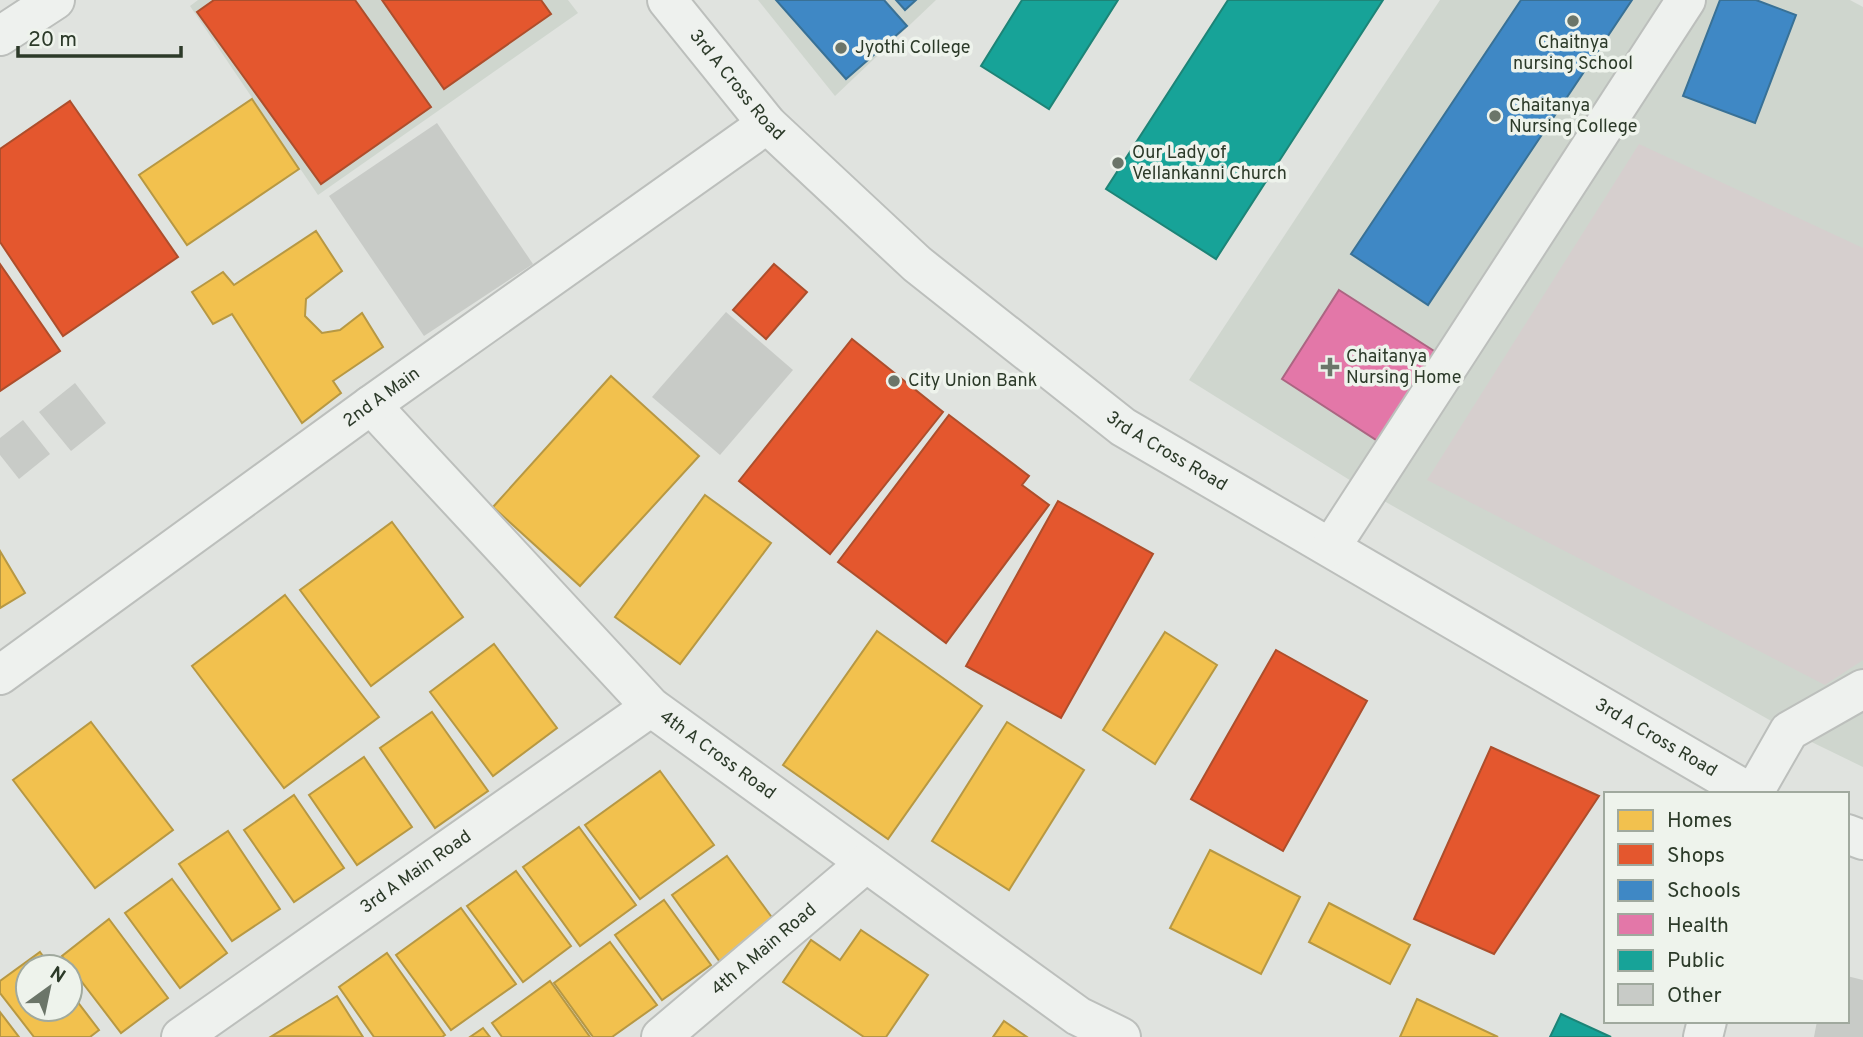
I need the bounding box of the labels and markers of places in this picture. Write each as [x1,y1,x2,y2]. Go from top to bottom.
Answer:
marker: Chaitnya nursing School [1565,13,1581,29]
place label: Chaitnya nursing School [1513,32,1633,76]
place label: Jyothi College [855,37,970,60]
marker: Jyothi College [833,40,849,56]
place label: Chaitanya Nursing College [1509,95,1638,139]
marker: Chaitanya Nursing College [1487,108,1503,124]
place label: Our Lady of Vellankanni Church [1132,142,1287,186]
marker: Our Lady of Vellankanni Church [1110,155,1126,171]
place label: Chaitanya Nursing Home [1346,346,1461,390]
marker: Chaitanya Nursing Home [1320,357,1340,377]
place label: City Union Bank [908,370,1037,393]
marker: City Union Bank [886,373,902,389]

